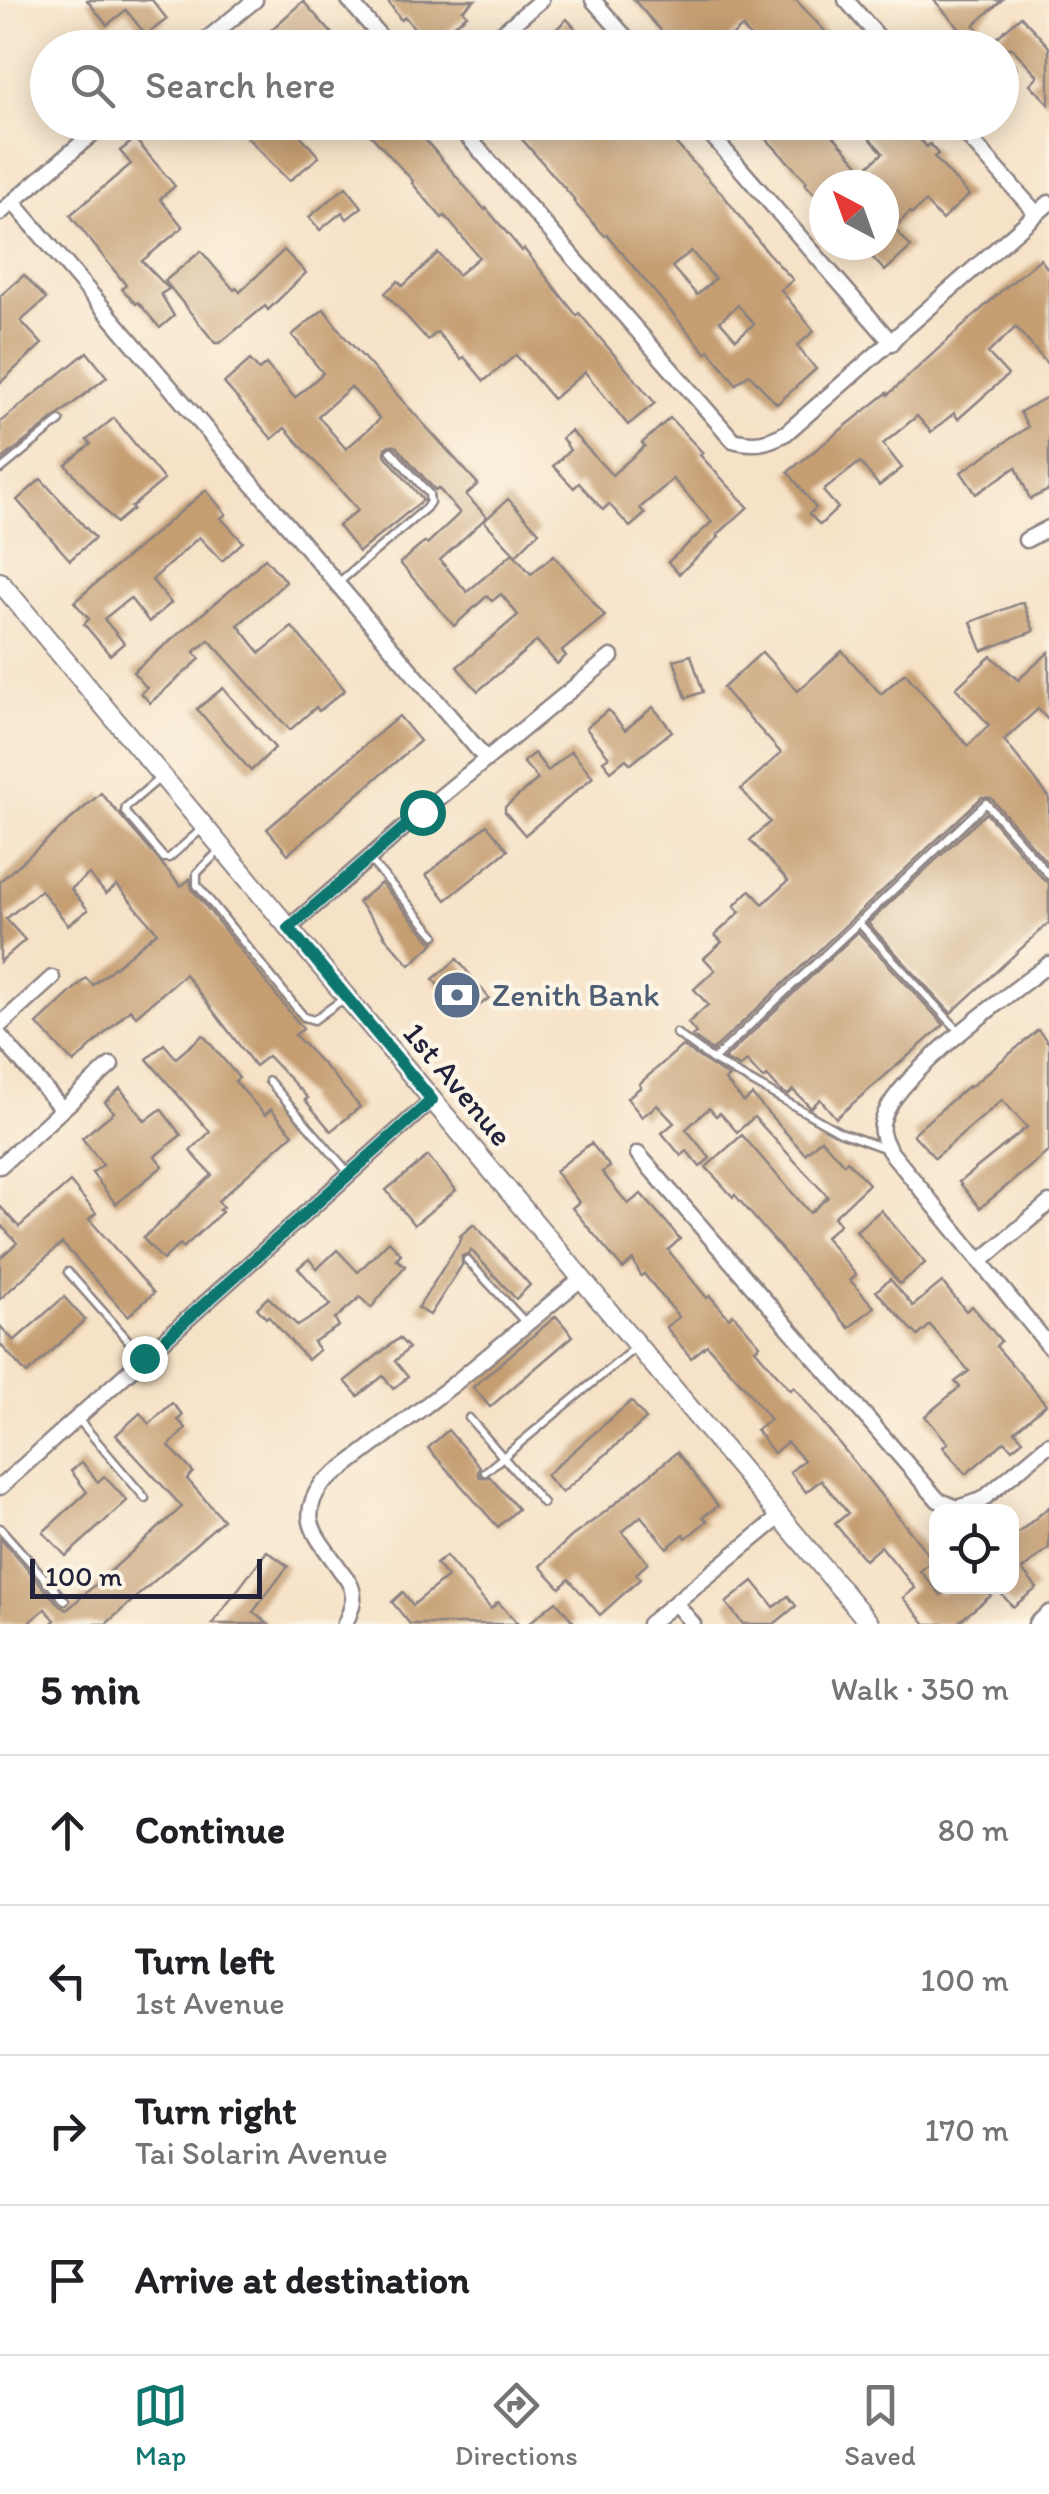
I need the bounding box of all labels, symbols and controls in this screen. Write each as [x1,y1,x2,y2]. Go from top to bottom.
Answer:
search box [30,30,1019,140]
icon: search [65,58,120,113]
text: Search here [145,62,336,108]
north arrow [809,170,899,260]
route start [400,790,446,836]
bank icon: Zenith Bank [431,969,483,1021]
place label: Zenith Bank [492,976,660,1014]
street label: 1st Avenue [395,1014,521,1154]
route end [122,1336,168,1382]
map controls [929,1504,1019,1594]
button: locate [929,1504,1019,1594]
scale bar [30,1554,262,1598]
text: 100 m [45,1559,122,1593]
text: 5 min [40,1664,140,1715]
text: Walk · 350 m [831,1670,1009,1708]
icon: ahead [40,1803,95,1858]
text: Continue [135,1807,285,1853]
text: 80 m [938,1811,1009,1849]
text: Turn left [135,1938,275,1984]
icon: left [40,1953,95,2008]
text: 100 m [921,1961,1009,1999]
text: 1st Avenue [135,1984,285,2022]
text: Turn right [135,2088,297,2134]
icon: right [40,2103,95,2158]
text: 170 m [924,2111,1009,2149]
text: Tai Solarin Avenue [135,2134,388,2172]
icon: arrive [40,2253,95,2308]
text: Arrive at destination [135,2257,470,2303]
tab: Map [133,2378,188,2472]
tab: Directions [455,2378,578,2472]
tab: Saved [844,2378,916,2472]

